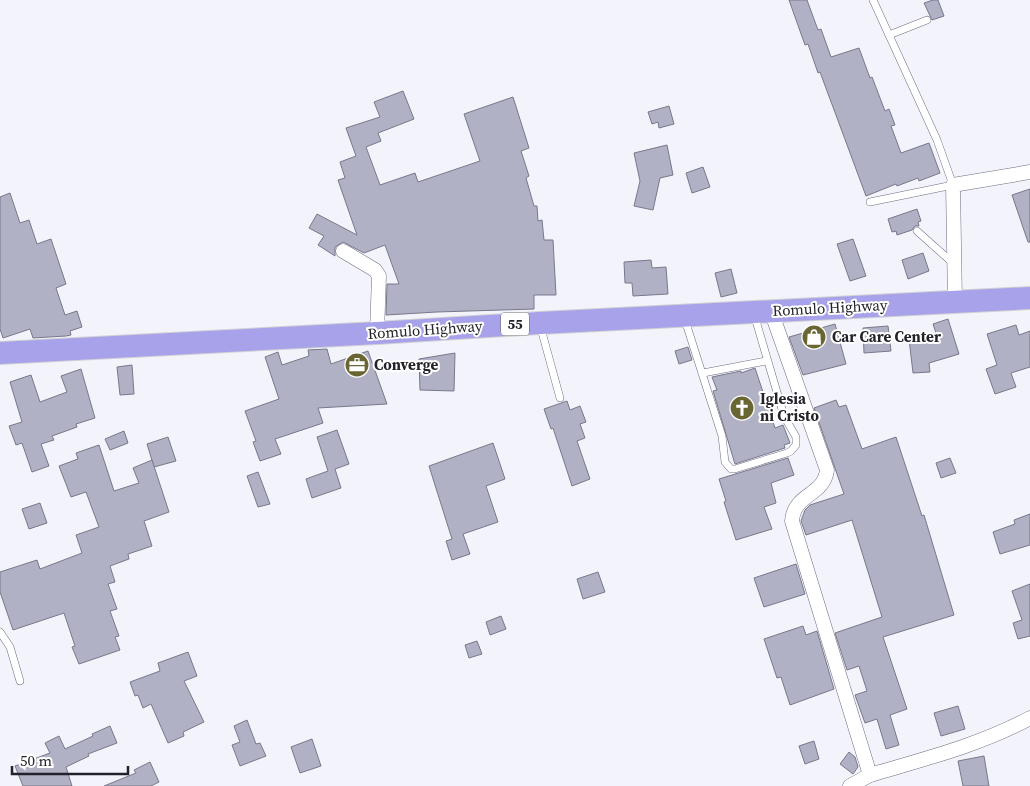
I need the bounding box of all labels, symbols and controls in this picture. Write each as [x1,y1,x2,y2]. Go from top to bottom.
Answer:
street label: Romulo Highway [772,294,888,321]
road number: 55 [501,312,529,336]
street label: Romulo Highway [367,315,483,344]
shop icon: Car Care Center [801,324,827,350]
place label: Car Care Center [832,326,941,347]
office icon: Converge [344,352,370,378]
place label: Converge [374,354,439,375]
place label: Iglesia ni Cristo [760,388,819,426]
church icon: Iglesia ni Cristo [729,395,755,421]
scale bar [12,744,129,776]
text: 50 m [20,750,52,771]

